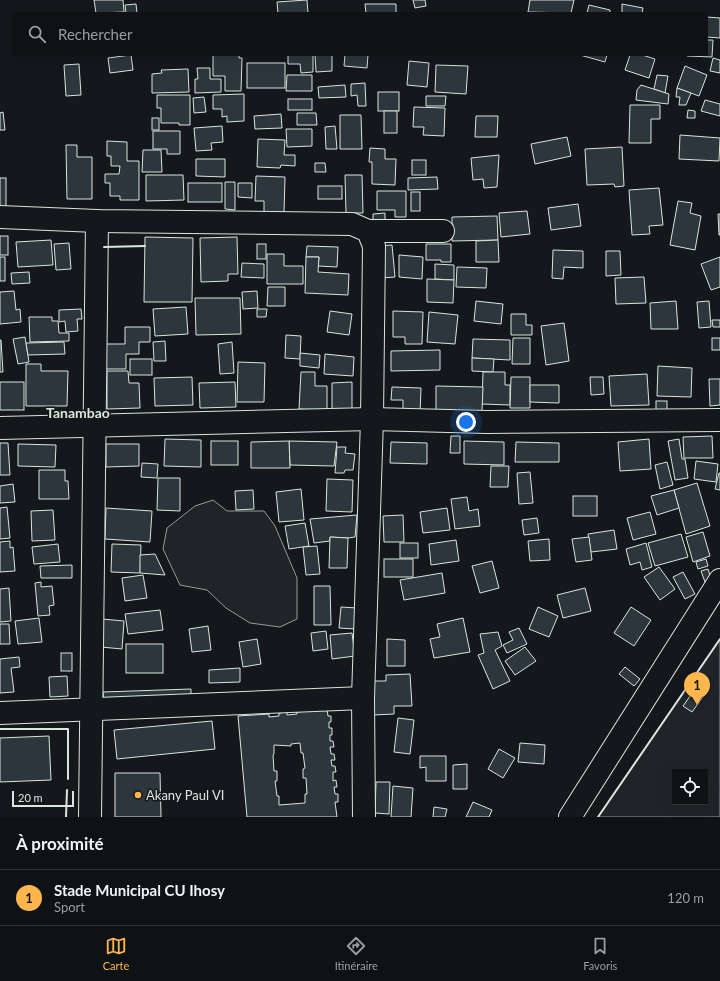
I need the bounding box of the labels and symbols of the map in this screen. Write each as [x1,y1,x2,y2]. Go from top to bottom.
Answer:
district label: Tanambao [46,404,110,421]
your location [456,412,476,432]
pin: 1 [684,672,710,705]
place label: Akany Paul VI [146,787,224,803]
scale bar [12,789,74,808]
marker: Akany Paul VI [133,790,143,800]

